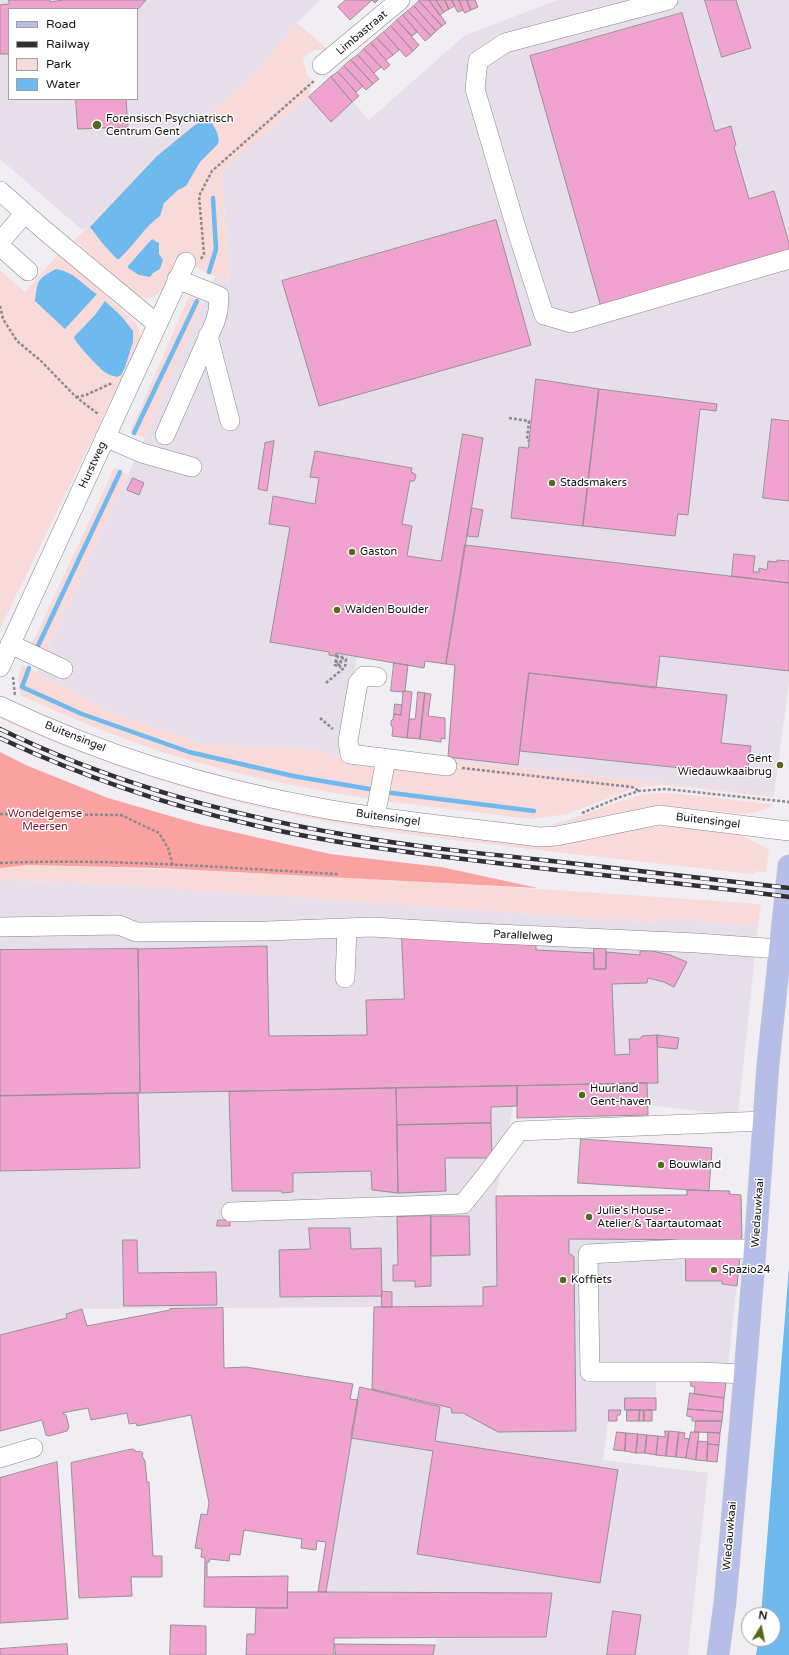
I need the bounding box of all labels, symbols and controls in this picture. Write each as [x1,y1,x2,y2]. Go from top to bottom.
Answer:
legend [8,8,138,100]
street label: Limbastraat [334,8,390,58]
text: Road [46,17,76,31]
text: Railway [46,37,90,51]
text: Park [46,57,72,71]
text: Water [46,77,80,91]
place label: Forensisch Psychiatrisch Centrum Gent [106,112,233,138]
marker: Forensisch Psychiatrisch Centrum Gent [91,119,103,131]
street label: Hurstweg [76,439,110,491]
place label: Stadsmakers [560,476,627,490]
marker: Stadsmakers [547,478,557,488]
place label: Gaston [360,545,397,559]
marker: Gaston [347,547,357,557]
place label: Walden Boulder [345,603,428,617]
marker: Walden Boulder [332,605,342,615]
street label: Buitensingel [43,719,107,755]
place label: Gent Wiedauwkaaibrug [678,752,772,778]
marker: Gent Wiedauwkaaibrug [775,760,785,770]
park label: Wondelgemse Meersen [8,807,82,833]
street label: Buitensingel [355,807,421,829]
street label: Buitensingel [675,811,741,831]
street label: Parallelweg [493,928,553,944]
place label: Huurland Gent-haven [590,1082,651,1108]
marker: Huurland Gent-haven [577,1090,587,1100]
place label: Bouwland [669,1158,721,1172]
marker: Bouwland [656,1160,666,1170]
street label: Wiedauwkaai [749,1178,767,1248]
place label: Julie's House - Atelier & Taartautomaat [597,1204,722,1230]
marker: Julie's House - Atelier & Taartautomaat [584,1212,594,1222]
place label: Spazio24 [722,1263,771,1277]
marker: Spazio24 [709,1265,719,1275]
place label: Koffiets [571,1273,612,1287]
marker: Koffiets [558,1275,568,1285]
street label: Wiedauwkaai [720,1501,740,1571]
north arrow [741,1607,781,1647]
text: N [758,1609,768,1623]

